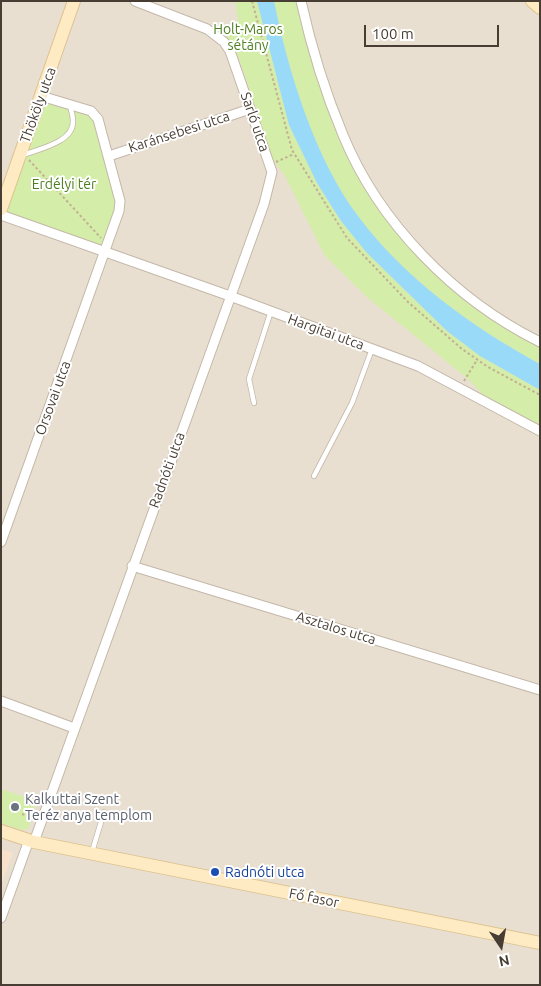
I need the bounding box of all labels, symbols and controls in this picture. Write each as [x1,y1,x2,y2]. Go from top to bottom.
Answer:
scale bar [366,15,501,47]
park label: Holt-Maros sétány [213,21,283,54]
text: 100 m [372,25,414,42]
street label: Thököly utca [16,65,60,145]
street label: Sarló utca [237,90,273,154]
street label: Karánsebesi utca [126,108,232,156]
park label: Erdélyi tér [32,176,96,192]
street label: Hargitai utca [285,310,367,354]
street label: Orsovai utca [32,358,74,438]
street label: Radnóti utca [146,430,188,510]
street label: Asztalos utca [294,608,378,648]
place label: Kalkuttai Szent Teréz anya templom [25,791,152,824]
marker: Kalkuttai Szent Teréz anya templom [9,801,21,813]
place label: Radnóti utca [225,864,305,880]
marker: Radnóti utca [209,866,221,878]
street label: Fő fasor [287,885,341,911]
north arrow [476,921,526,971]
text: N [497,952,511,970]

